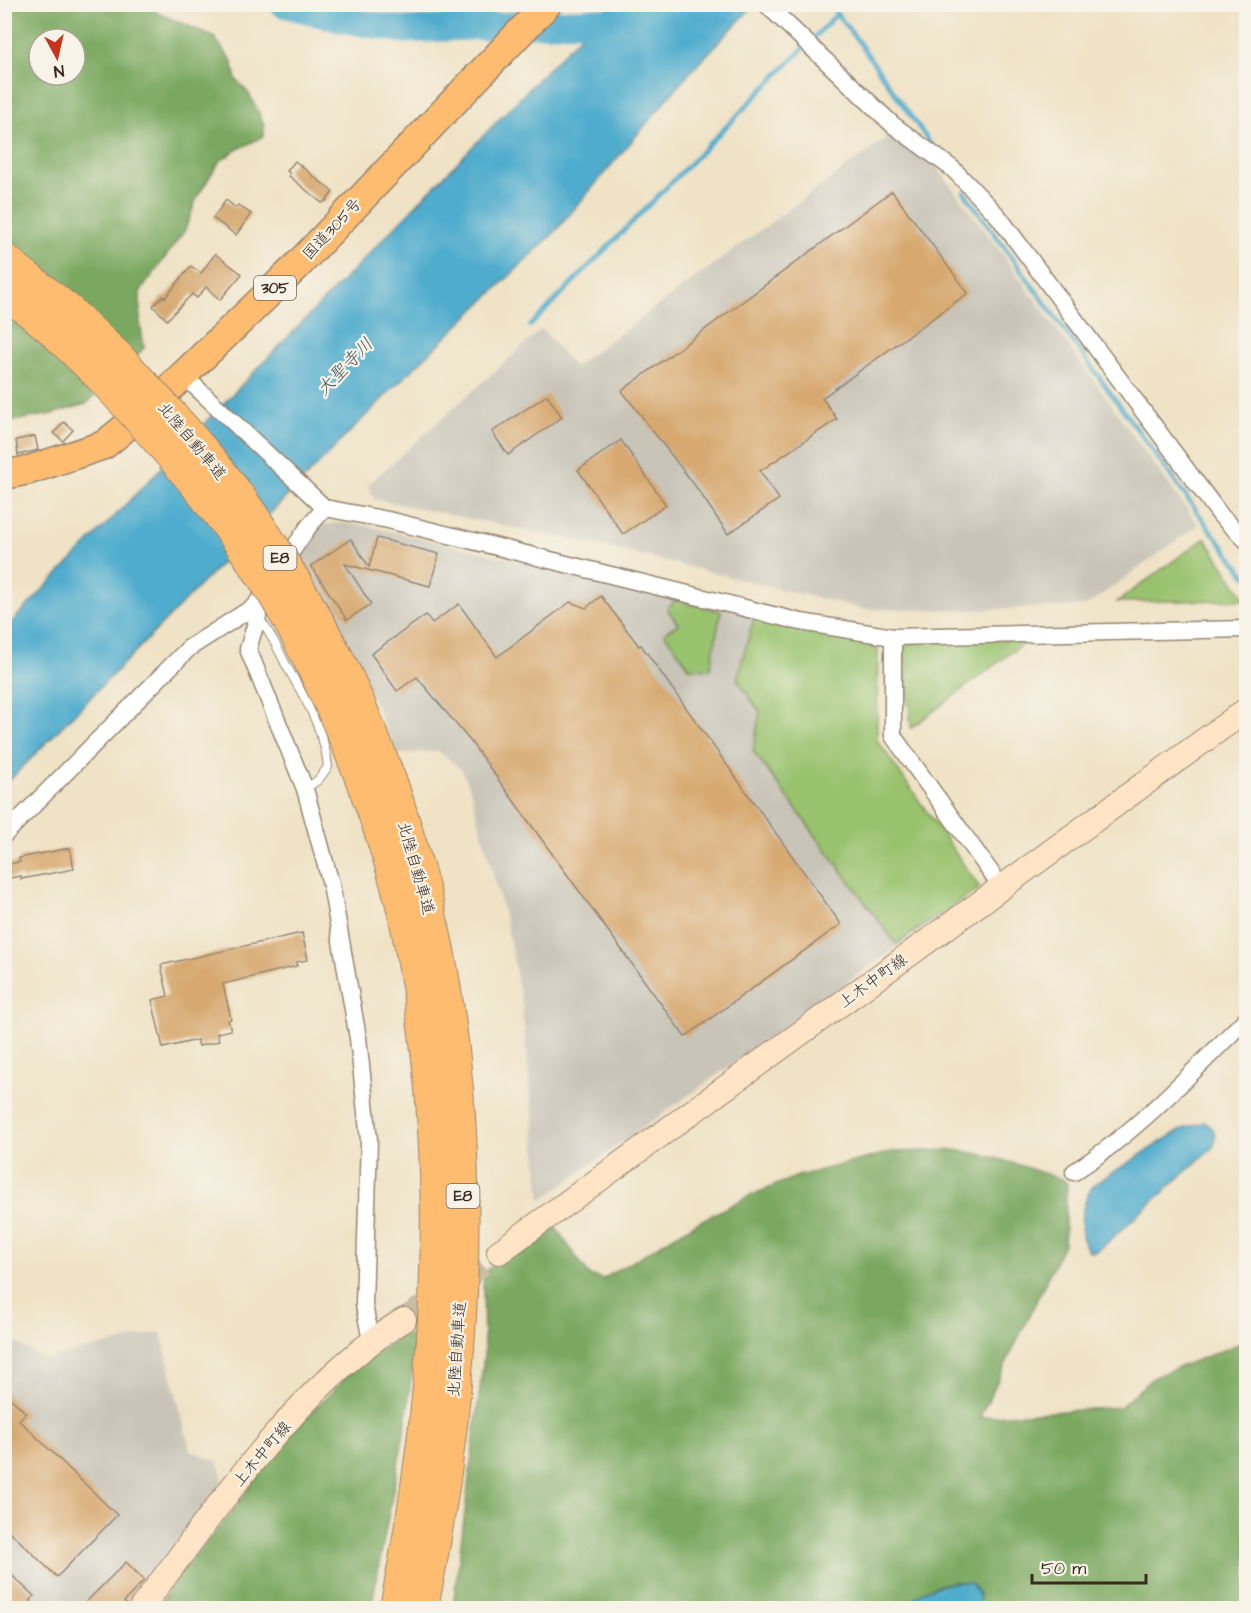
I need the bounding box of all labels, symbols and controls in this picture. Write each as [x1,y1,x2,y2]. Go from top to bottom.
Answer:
north arrow [27,27,87,87]
text: N [52,59,65,82]
street label: 国道305号 [298,193,366,265]
road number: 305 [254,276,296,300]
water label: 大聖寺川 [311,332,379,402]
street label: 北陸自動車道 [153,397,231,485]
road number: E8 [264,546,296,570]
street label: 北陸自動車道 [392,819,440,917]
street label: 上木中町線 [834,949,912,1013]
road number: E8 [446,1184,480,1208]
street label: 北陸自動車道 [443,1300,471,1398]
street label: 上木中町線 [228,1416,296,1492]
scale bar [1032,1547,1146,1585]
text: 50 m [1041,1556,1086,1581]

